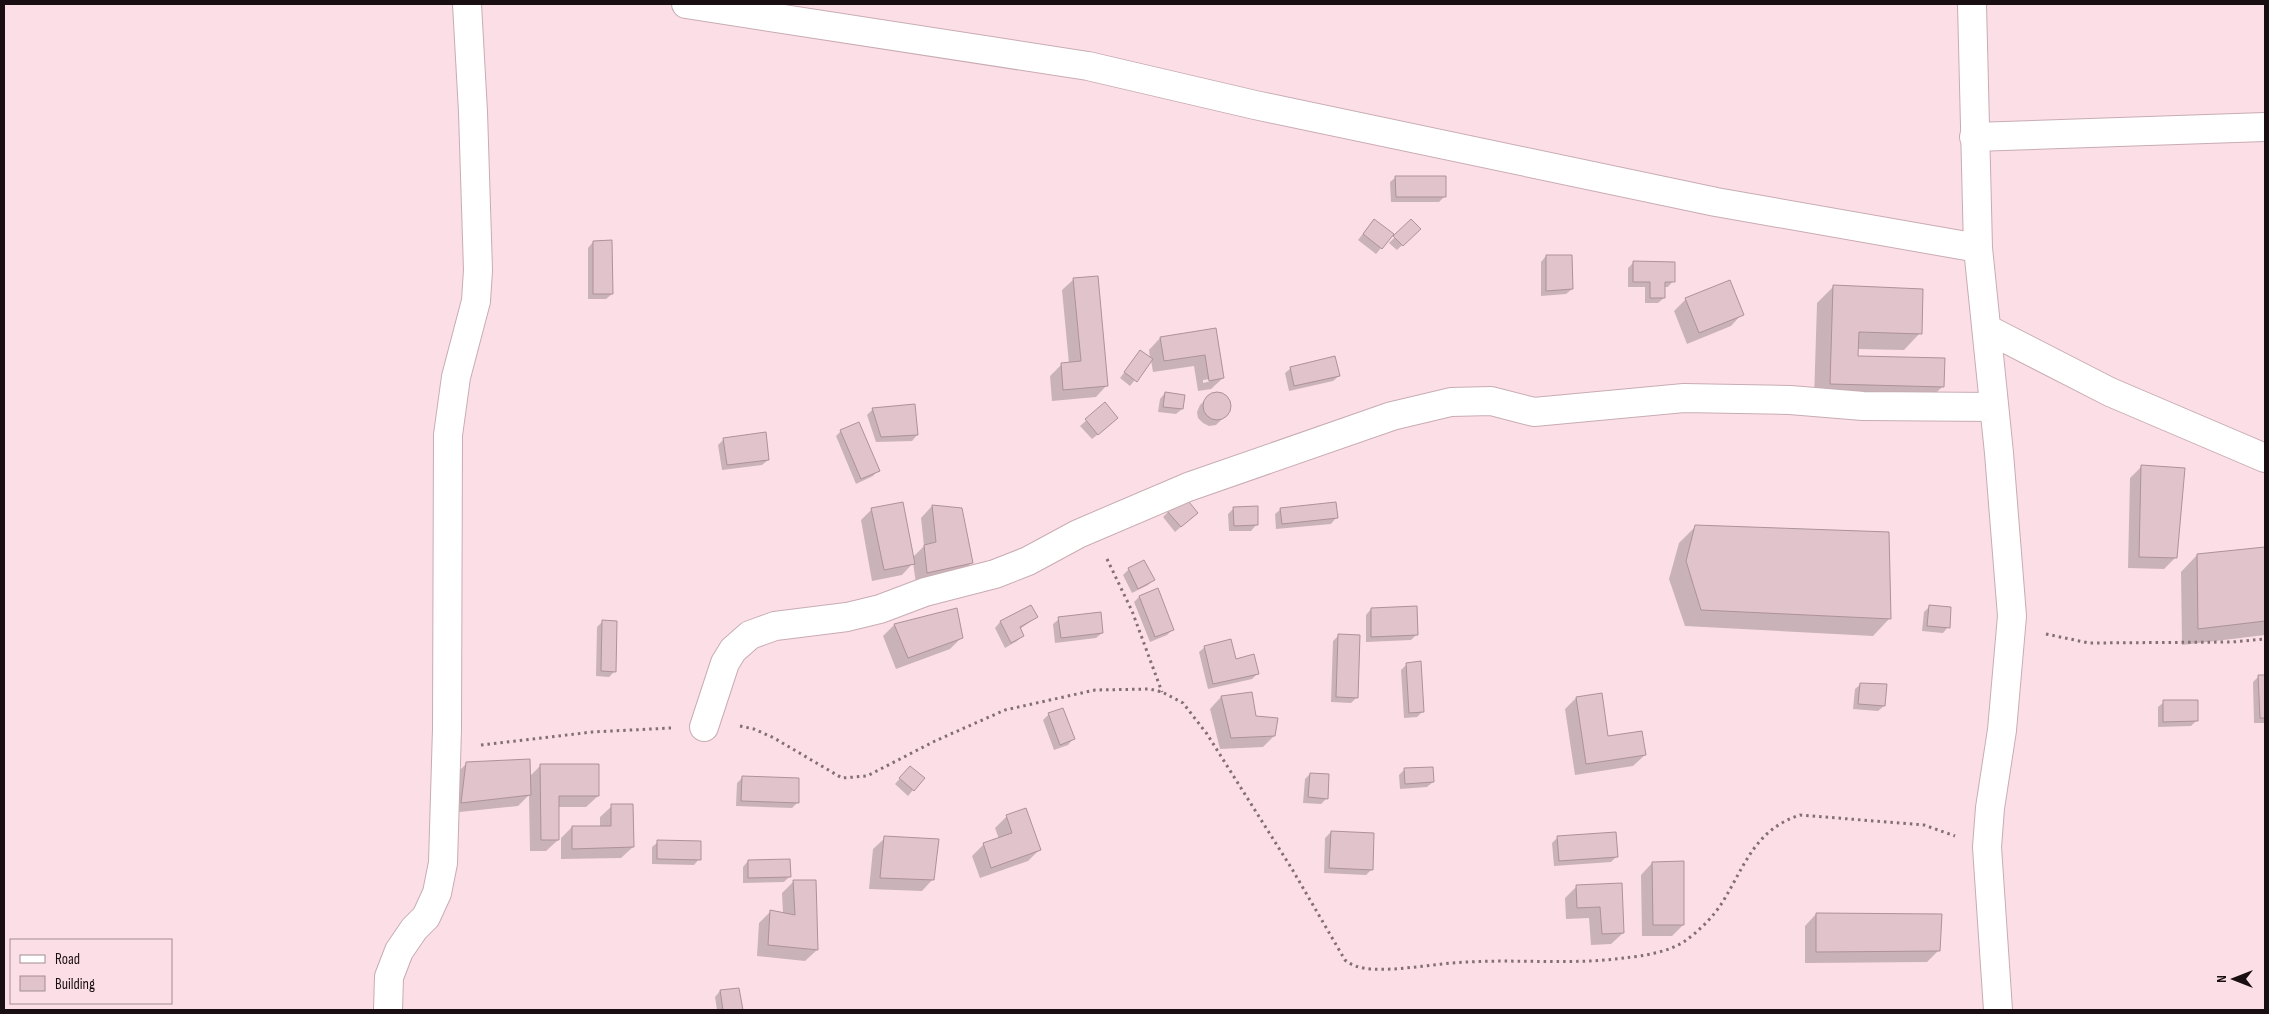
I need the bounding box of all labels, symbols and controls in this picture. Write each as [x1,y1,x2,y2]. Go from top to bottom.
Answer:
legend [10,939,172,1004]
text: Road [55,950,80,969]
north arrow [2209,954,2259,1004]
text: Building [55,975,95,994]
text: N [2213,975,2230,983]

